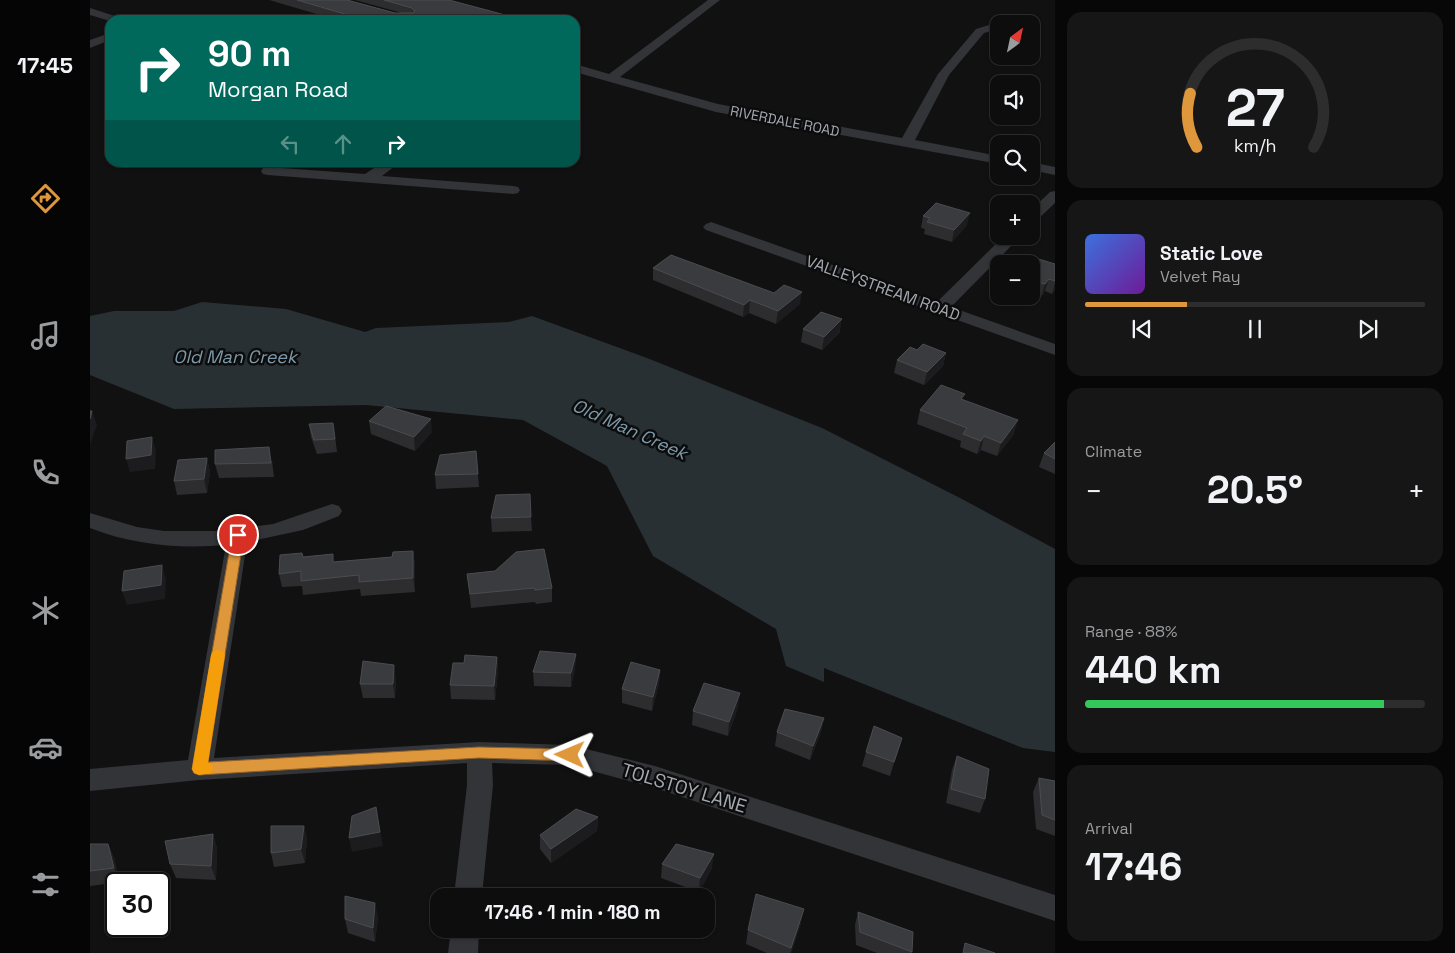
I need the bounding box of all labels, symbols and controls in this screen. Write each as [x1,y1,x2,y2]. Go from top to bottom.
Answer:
north arrow [990,15,1040,65]
map controls [990,15,1040,305]
text: 90 m [208,32,291,76]
icon: right [125,35,190,100]
text: 17:45 [17,51,73,79]
text: Morgan Road [208,75,348,103]
button: sound [990,75,1040,125]
text: 27 [1225,75,1285,141]
street label: RIVERDALE ROAD [729,102,841,140]
icon: left [276,130,304,158]
icon: ahead [329,130,357,158]
icon: right [382,130,410,158]
text: km/h [1234,134,1276,157]
button: search [990,135,1040,185]
icon: directions [28,181,63,216]
button: + [990,195,1040,245]
text: Static Love [1160,241,1263,266]
street label: VALLEYSTREAM ROAD [803,250,963,326]
button: − [990,255,1040,305]
text: Velvet Ray [1160,266,1241,287]
icon: previous [1128,315,1156,343]
icon: pause [1241,315,1269,343]
icon: next [1354,315,1382,343]
icon: music [28,318,63,353]
water label: Old Man Creek [173,345,299,368]
water label: Old Man Creek [569,393,693,466]
text: Climate [1085,441,1142,462]
icon: phone [28,455,63,490]
text: 20.5° [1207,466,1303,514]
text: − [1085,473,1102,509]
text: + [1408,473,1425,509]
pin [217,514,259,556]
icon: arrive [224,521,252,549]
icon: climate [28,593,63,628]
text: Range · 88% [1085,621,1177,642]
text: 440 km [1085,646,1222,694]
position arrow [543,728,595,780]
icon: car [28,730,63,765]
street label: TOLSTOY LANE [618,757,750,819]
text: Arrival [1085,818,1133,839]
text: 17:46 [1085,843,1182,891]
icon: filters [28,867,63,902]
speed limit sign: 30 [105,872,170,937]
text: 17:46 · 1 min · 180 m [485,900,660,925]

